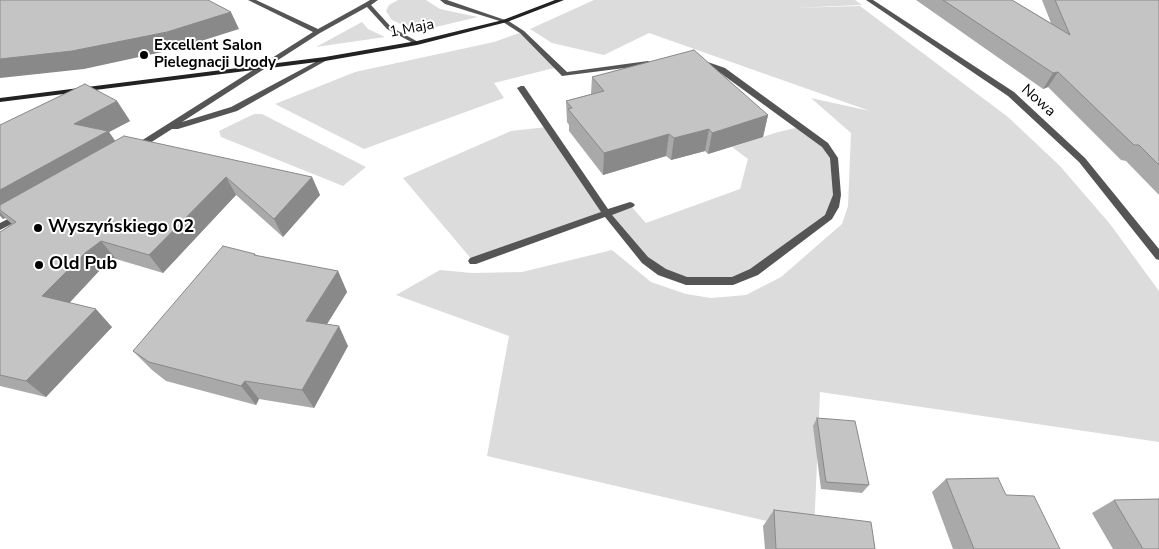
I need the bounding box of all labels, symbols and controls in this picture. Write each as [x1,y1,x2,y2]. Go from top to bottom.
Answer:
street label: 1 Maja [388,16,436,42]
place label: Excellent Salon Pielegnacji Urody [154,37,276,72]
marker: Excellent Salon Pielegnacji Urody [138,49,150,61]
street label: Nowa [1017,81,1059,121]
place label: Wyszyńskiego 02 [48,217,194,239]
marker: Wyszyńskiego 02 [32,222,44,234]
place label: Old Pub [49,254,117,276]
marker: Old Pub [33,259,45,271]

